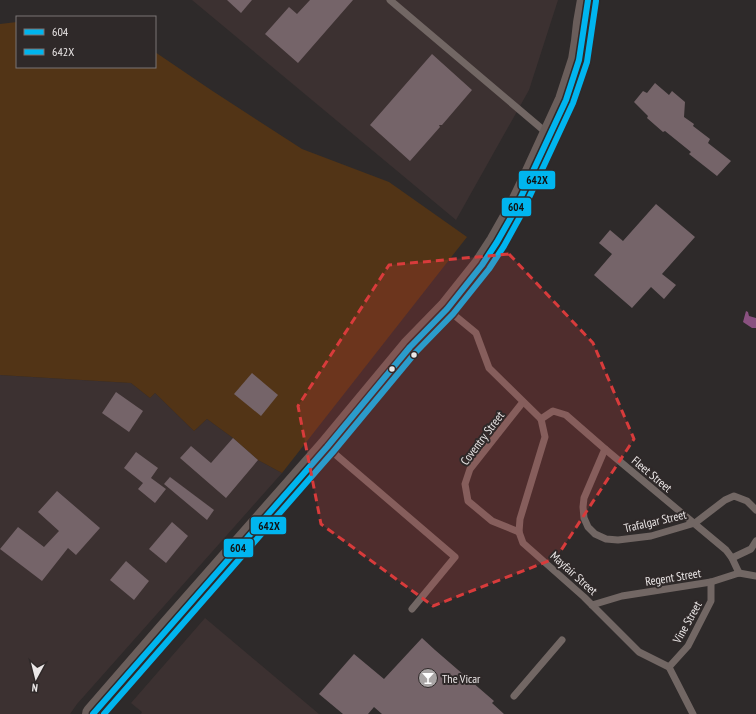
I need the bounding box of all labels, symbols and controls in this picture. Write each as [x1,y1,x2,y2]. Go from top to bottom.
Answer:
legend [16,16,156,68]
text: 604 [52,24,69,39]
text: 642X [52,44,74,59]
line badge: 642X [518,170,556,190]
text: 642X [526,173,548,187]
line badge: 604 [501,197,532,217]
text: 604 [508,200,525,214]
unlabelled marker [409,350,419,360]
unlabelled marker [387,364,397,374]
street label: Coventry Street [457,408,507,468]
street label: Fleet Street [629,453,676,496]
street label: Trafalgar Street [622,506,688,535]
line badge: 642X [250,516,287,535]
text: 642X [258,519,280,533]
line badge: 604 [223,538,254,558]
text: 604 [230,541,247,555]
street label: Mayfair Street [547,548,601,598]
street label: Regent Street [644,565,703,589]
street label: Vine Street [669,598,705,647]
north arrow [16,658,56,698]
bar icon: The Vicar [417,667,439,689]
place label: The Vicar [442,671,481,686]
text: N [31,681,39,695]

